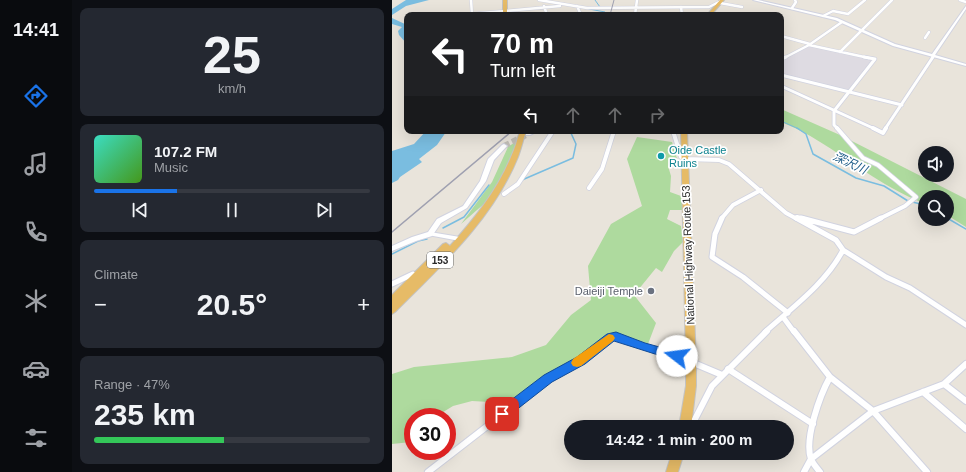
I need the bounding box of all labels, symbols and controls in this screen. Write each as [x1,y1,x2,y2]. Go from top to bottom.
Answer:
text: 14:41 [13,20,59,40]
text: 25 [203,26,261,84]
icon: left [424,28,476,80]
text: 70 m [490,28,554,59]
text: Turn left [490,61,555,81]
text: km/h [218,81,246,96]
icon: directions [22,82,50,110]
icon: left [520,104,542,126]
icon: ahead [562,104,584,126]
icon: ahead [604,104,626,126]
icon: right [646,104,668,126]
text: 107.2 FM [154,143,217,160]
place label: Oide Castle Ruins [669,144,726,169]
map controls [918,146,954,226]
button: sound [918,146,954,182]
water label: 深沢川 [831,149,871,178]
icon: music [22,150,50,178]
marker: Oide Castle Ruins [656,151,666,161]
text: Music [154,160,188,175]
street label: National Highway Route 153 [680,185,696,325]
button: search [918,190,954,226]
icon: previous [129,199,151,221]
icon: pause [221,199,243,221]
icon: next [313,199,335,221]
icon: phone [22,218,50,246]
road number: 153 [427,252,453,268]
text: Climate [94,267,138,282]
place label: Daieiji Temple [575,285,643,297]
marker: Daieiji Temple [646,286,656,296]
icon: climate [22,287,50,315]
text: 20.5° [197,288,267,321]
text: − [94,292,107,317]
text: + [357,292,370,317]
position arrow [656,335,698,377]
icon: car [22,355,50,383]
text: Range · 47% [94,377,170,392]
pin [485,397,519,431]
text: 235 km [94,398,196,431]
icon: arrive [491,403,513,425]
speed limit sign: 30 [404,408,456,460]
icon: filters [22,424,50,452]
text: 14:42 · 1 min · 200 m [606,431,752,448]

